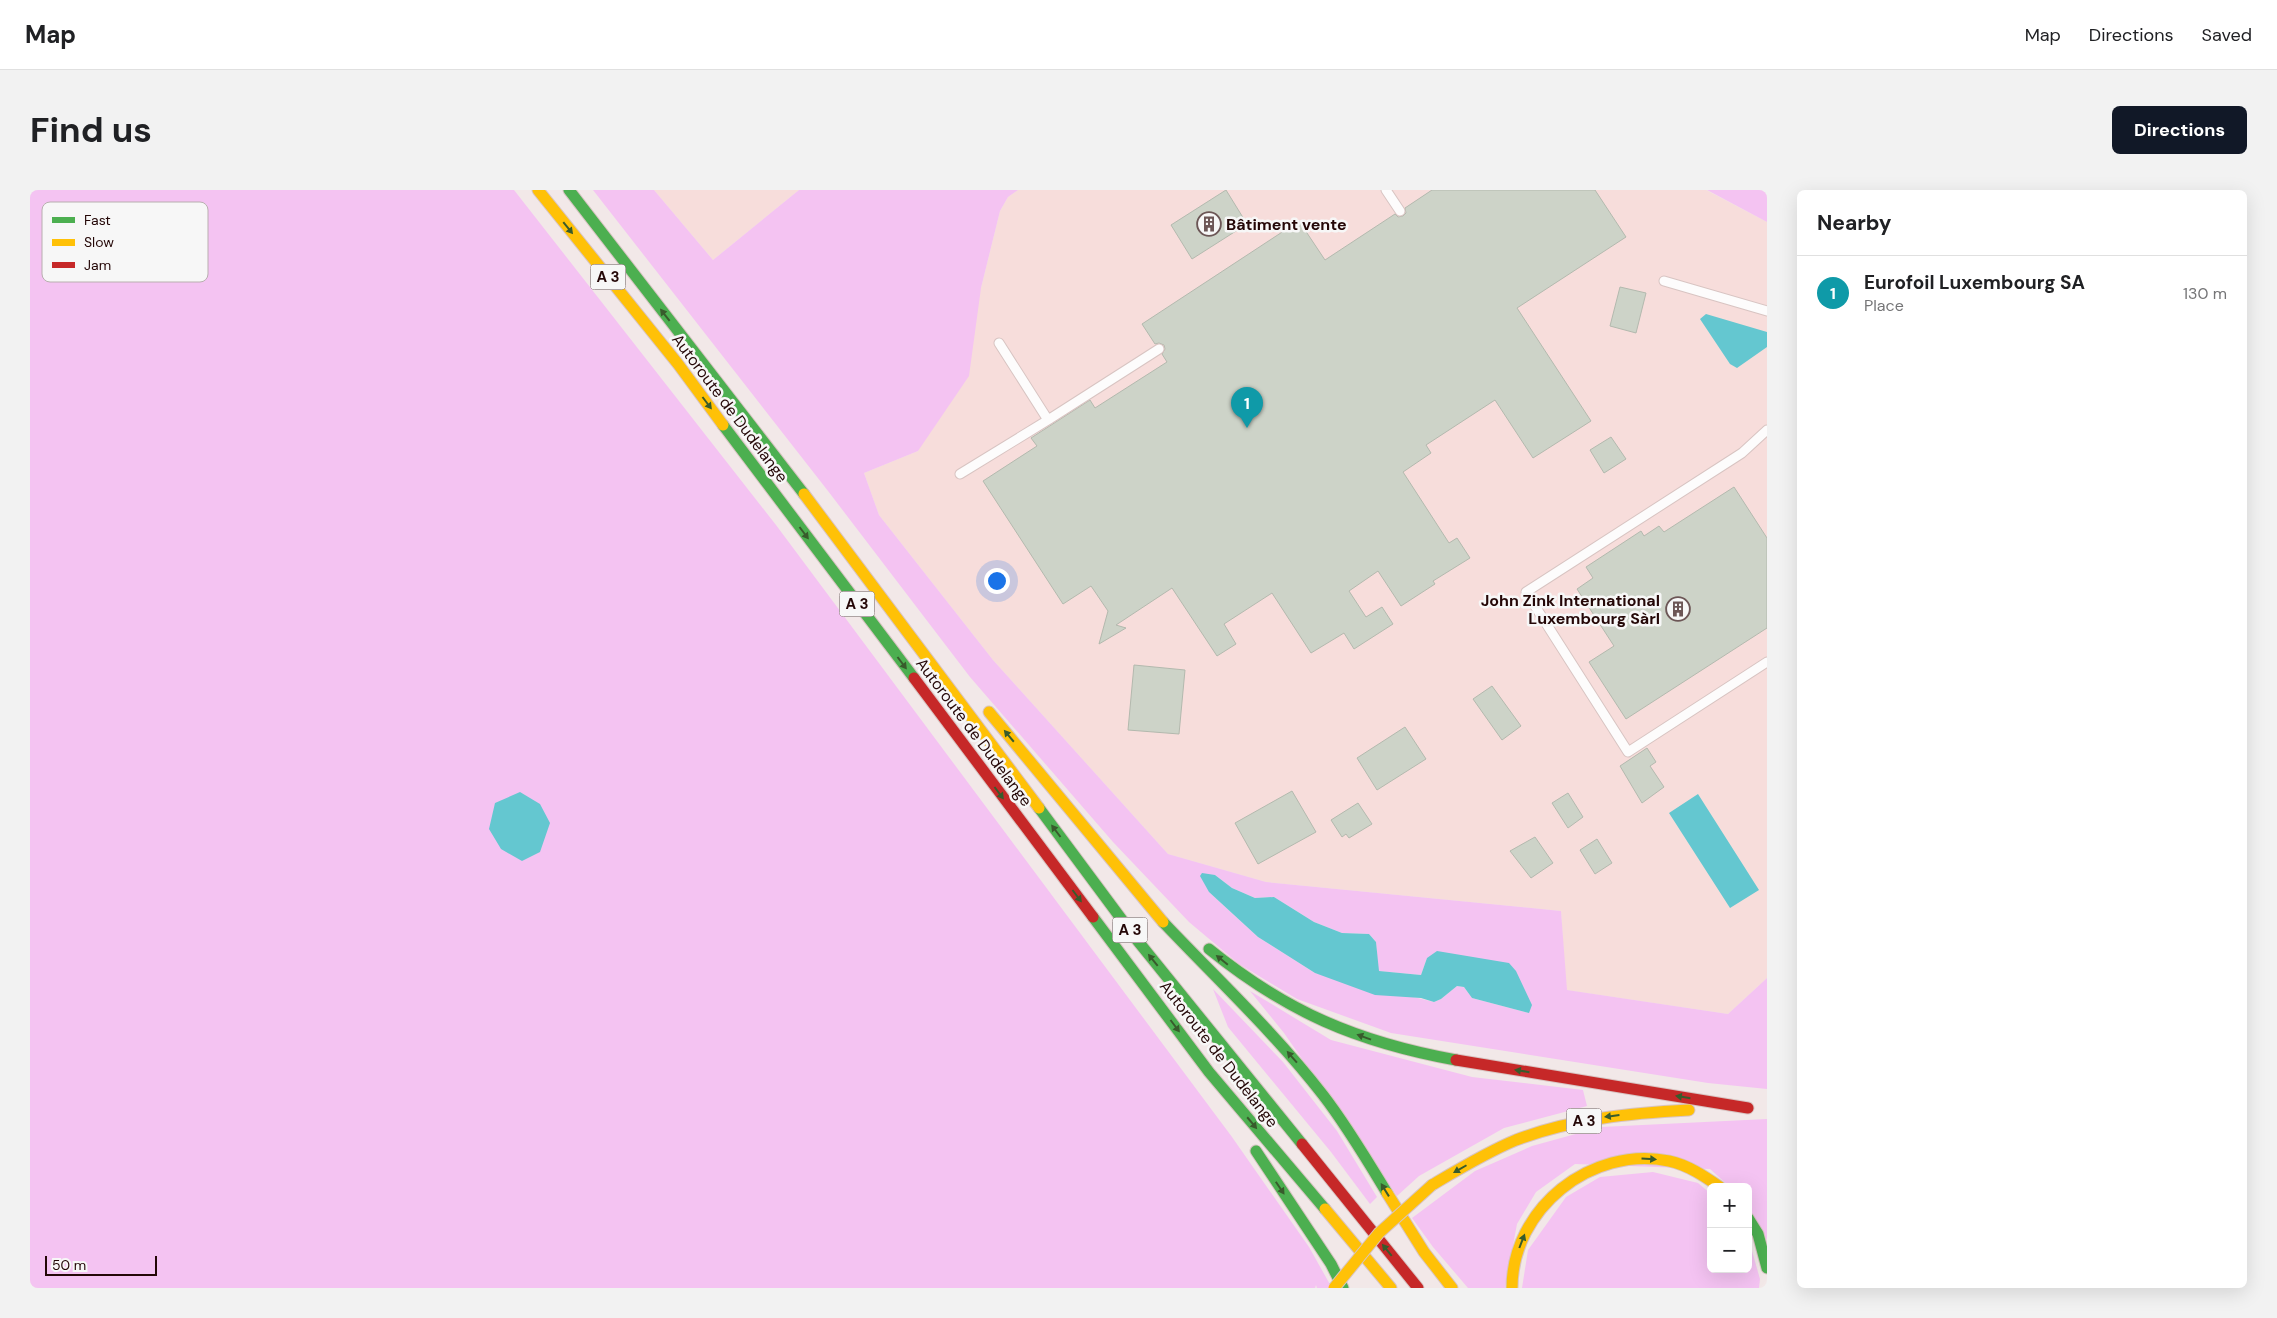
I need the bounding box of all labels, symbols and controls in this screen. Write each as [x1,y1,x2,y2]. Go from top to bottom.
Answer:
text: Map [25,19,76,50]
text: Map [2025,23,2061,47]
text: Directions [2089,23,2174,47]
text: Saved [2202,23,2252,47]
button: Directions [2112,106,2247,154]
text: Find us [30,107,152,153]
legend [42,202,208,282]
text: Nearby [1817,209,1891,237]
text: Fast [84,211,111,229]
building icon: Bâtiment vente [1196,211,1222,237]
place label: Bâtiment vente [1226,214,1347,235]
one-way arrow [563,221,574,234]
text: Slow [84,233,114,251]
text: Jam [84,256,111,274]
road number: A 3 [590,264,626,290]
text: Eurofoil Luxembourg SA [1864,270,2085,295]
text: 1 [1830,283,1836,304]
text: 130 m [2183,283,2227,304]
text: Place [1864,295,1904,316]
one-way arrow [660,309,671,322]
street label: Autoroute de Dudelange [667,330,793,486]
pin: 1 [1231,387,1263,428]
one-way arrow [702,396,712,410]
one-way arrow [799,526,809,540]
your location [984,568,1010,594]
place label: John Zink International Luxembourg Sàrl [1481,590,1660,629]
road number: A 3 [840,592,874,616]
building icon: John Zink International Luxembourg Sàrl [1665,596,1691,622]
street label: Autoroute de Dudelange [911,654,1037,810]
one-way arrow [896,656,907,669]
one-way arrow [1003,729,1014,742]
one-way arrow [994,786,1005,799]
one-way arrow [1050,825,1061,838]
one-way arrow [1072,889,1082,903]
road number: A 3 [1112,918,1148,942]
one-way arrow [1148,954,1159,967]
one-way arrow [1216,954,1229,965]
street label: Autoroute de Dudelange [1155,976,1283,1132]
one-way arrow [1169,1019,1180,1032]
one-way arrow [1356,1033,1371,1040]
one-way arrow [1286,1052,1298,1064]
one-way arrow [1514,1067,1530,1075]
one-way arrow [1674,1093,1690,1101]
road number: A 3 [1566,1108,1602,1134]
one-way arrow [1604,1112,1620,1120]
one-way arrow [1246,1117,1257,1129]
one-way arrow [1642,1156,1658,1164]
one-way arrow [1453,1164,1466,1173]
one-way arrow [1276,1181,1285,1195]
one-way arrow [1381,1183,1390,1196]
map controls [1707,1183,1752,1273]
button: + [1707,1183,1752,1228]
button: − [1707,1228,1752,1273]
one-way arrow [1518,1233,1526,1248]
one-way arrow [1382,1244,1393,1257]
scale bar [45,1253,158,1276]
text: 50 m [52,1256,86,1274]

